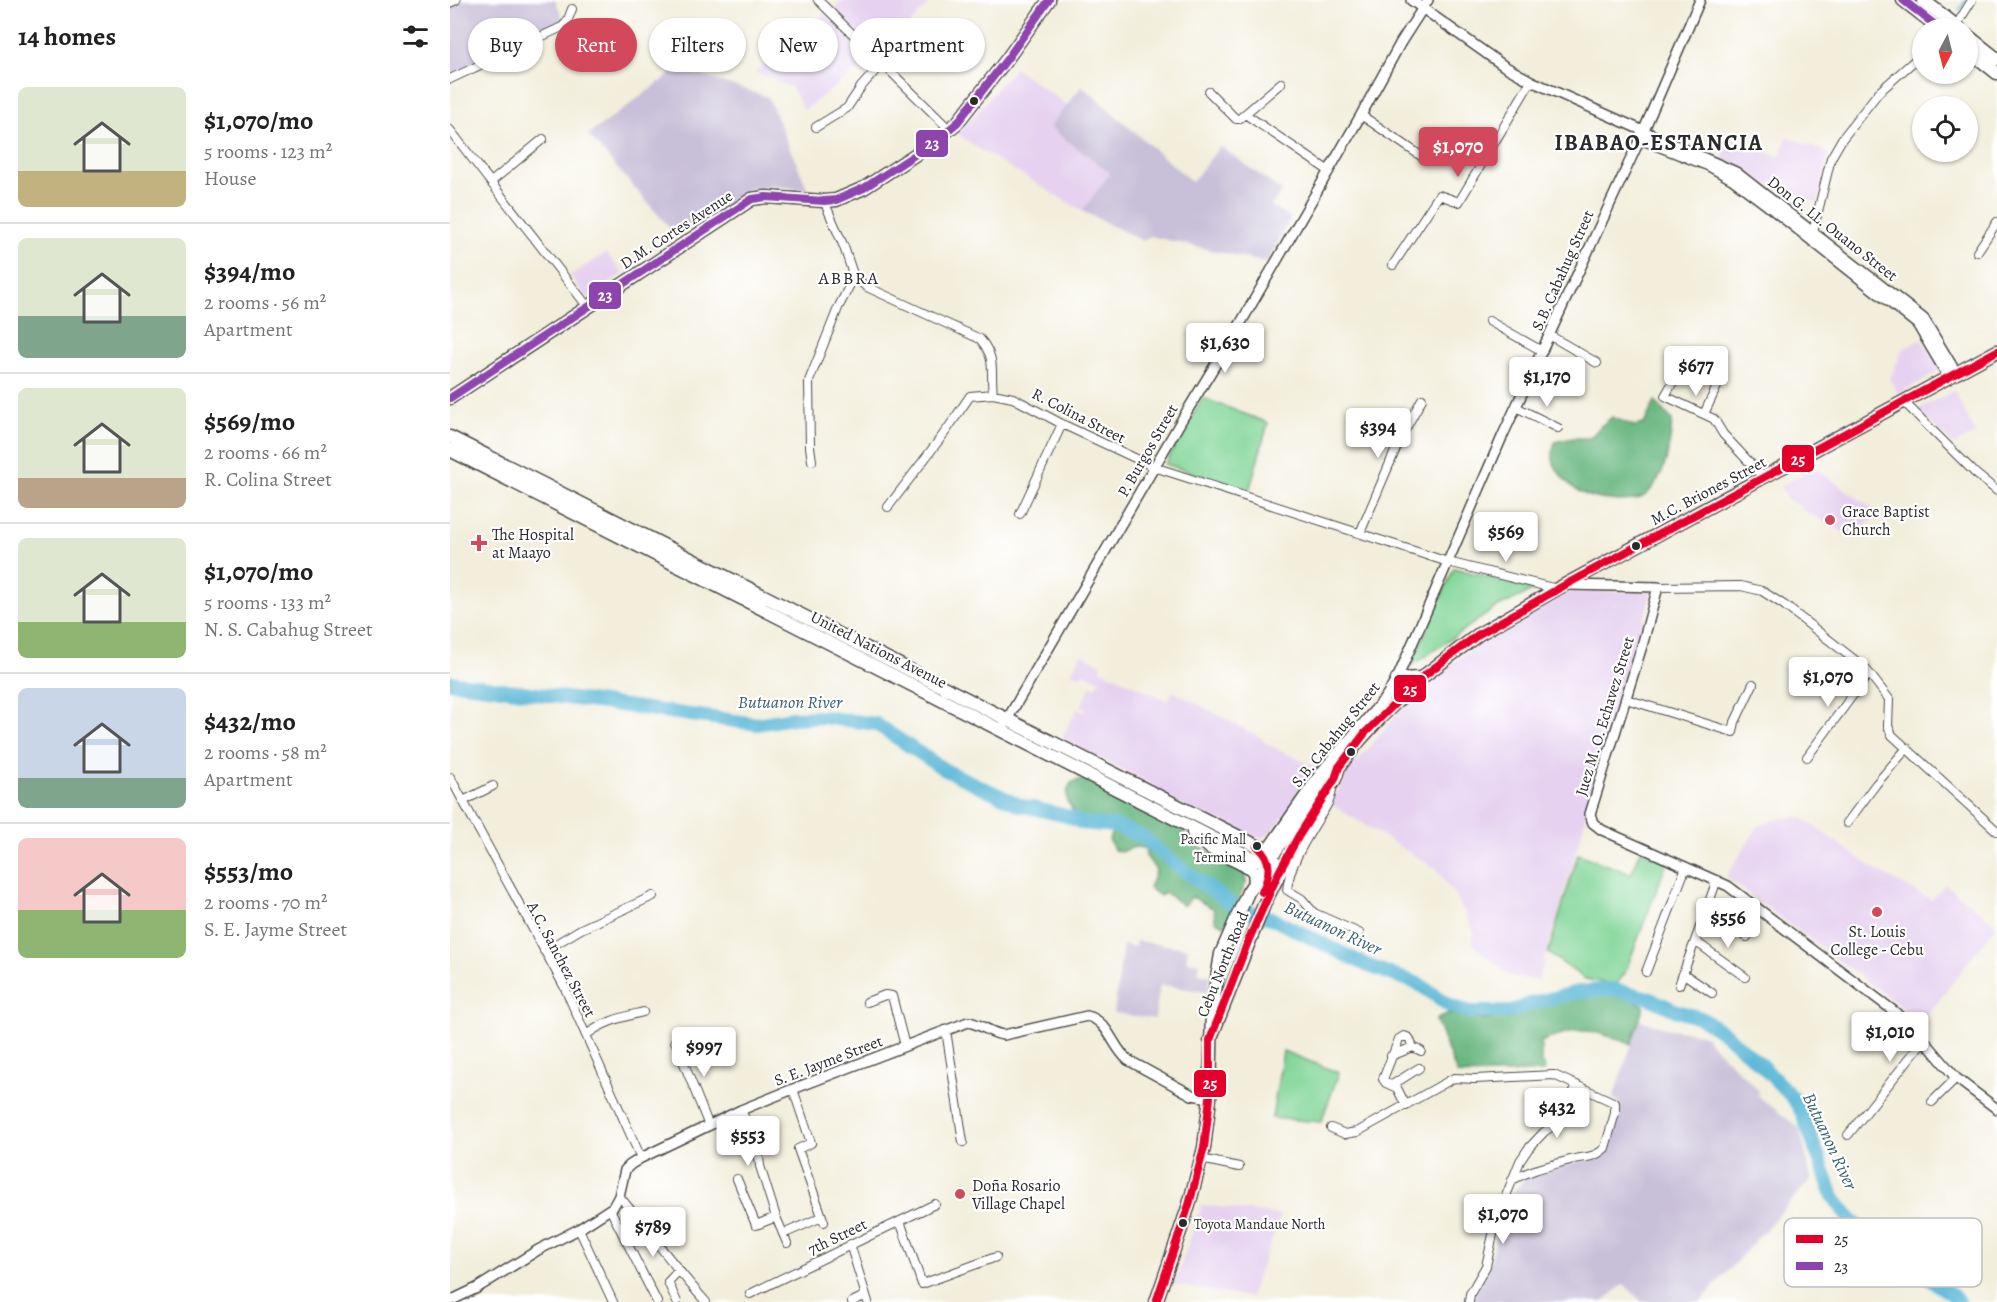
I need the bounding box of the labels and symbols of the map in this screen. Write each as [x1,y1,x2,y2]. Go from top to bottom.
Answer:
north arrow [1912,18,1978,84]
unlabelled marker [968,95,980,107]
pin: $1,070 [1409,127,1507,178]
district label: IBABAO-ESTANCIA [1555,128,1763,158]
line badge: 23 [915,129,949,158]
text: 23 [925,133,939,155]
street label: Don G. LL. Ouano Street [1763,171,1902,287]
street label: D.M. Cortes Avenue [616,185,737,274]
street label: S.B. Cabahug Street [1526,207,1599,334]
district label: ABBRA [817,266,880,290]
line badge: 23 [588,281,622,310]
text: 23 [598,285,612,307]
pin: $1,630 [1176,323,1274,374]
pin: $677 [1660,346,1732,397]
pin: $1,170 [1498,357,1596,408]
street label: R. Colina Street [1028,383,1129,449]
street label: P. Burgos Street [1112,400,1183,501]
pin: $394 [1342,408,1414,459]
line badge: 25 [1781,444,1815,473]
text: 25 [1791,449,1805,471]
street label: M.C. Briones Street [1647,451,1770,531]
place label: Grace Baptist Church [1842,501,1930,541]
pin: $569 [1470,512,1542,563]
marker: Grace Baptist Church [1823,513,1837,527]
place label: The Hospital at Maayo [492,524,574,564]
marker: The Hospital at Maayo [470,534,488,552]
unlabelled marker [1630,540,1642,552]
street label: United Nations Avenue [807,606,951,694]
street label: Juez M. O. Echavez Street [1570,634,1640,799]
pin: $1,070 [1779,657,1877,708]
line badge: 25 [1393,674,1427,703]
street label: S.B. Cabahug Street [1286,677,1385,792]
text: 25 [1403,679,1417,701]
water label: Butuanon River [738,690,843,714]
unlabelled marker [1345,746,1357,758]
place label: Pacific Mall Terminal [1180,830,1247,867]
marker: Pacific Mall Terminal [1251,840,1263,852]
water label: Butuanon River [1281,895,1386,961]
street label: A.C. Sanchez Street [521,897,601,1021]
pin: $556 [1692,898,1764,949]
marker: St. Louis College - Cebu [1870,905,1884,919]
street label: Cebu North Road [1192,908,1254,1021]
place label: St. Louis College - Cebu [1830,921,1924,961]
pin: $1,010 [1841,1012,1939,1063]
pin: $997 [668,1027,740,1078]
street label: S. E. Jayme Street [771,1030,886,1092]
line badge: 25 [1193,1069,1227,1098]
text: 25 [1203,1073,1217,1095]
pin: $432 [1521,1088,1593,1139]
water label: Butuanon River [1797,1089,1863,1194]
pin: $553 [712,1116,784,1167]
place label: Doña Rosario Village Chapel [971,1175,1065,1215]
marker: Doña Rosario Village Chapel [953,1187,967,1201]
pin: $1,070 [1454,1194,1552,1245]
pin: $789 [617,1207,689,1258]
street label: 7th Street [804,1213,871,1261]
place label: Toyota Mandaue North [1194,1215,1326,1234]
marker: Toyota Mandaue North [1177,1217,1189,1229]
legend [1784,1218,1982,1287]
text: 25 [1834,1229,1849,1251]
text: 23 [1834,1256,1848,1278]

